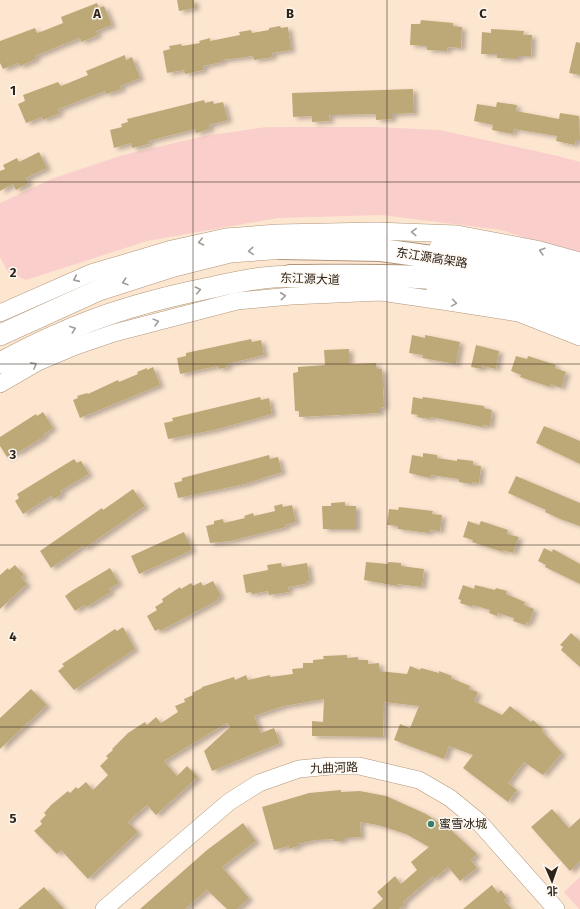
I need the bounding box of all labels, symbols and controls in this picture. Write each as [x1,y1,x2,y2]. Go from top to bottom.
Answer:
text: A [92,6,101,21]
text: B [286,6,294,21]
text: C [479,6,487,21]
text: 1 [10,83,16,98]
one-way arrow [411,228,417,237]
one-way arrow [198,238,204,246]
street label: 东江源高架路 [395,245,469,271]
one-way arrow [248,246,254,255]
one-way arrow [539,247,546,256]
text: 2 [10,265,17,280]
street label: 东江源大道 [280,271,340,287]
one-way arrow [73,274,81,282]
one-way arrow [121,277,128,286]
one-way arrow [194,287,201,295]
one-way arrow [280,292,286,301]
one-way arrow [451,298,457,307]
one-way arrow [152,318,159,327]
one-way arrow [70,325,77,333]
one-way arrow [30,362,37,369]
text: 3 [9,447,17,462]
text: 4 [9,629,17,644]
street label: 九曲河路 [310,760,358,776]
text: 5 [10,811,17,826]
place label: 蜜雪冰城 [439,817,487,831]
marker: 蜜雪冰城 [426,819,436,829]
north arrow [532,861,572,901]
text: 北 [547,884,558,897]

